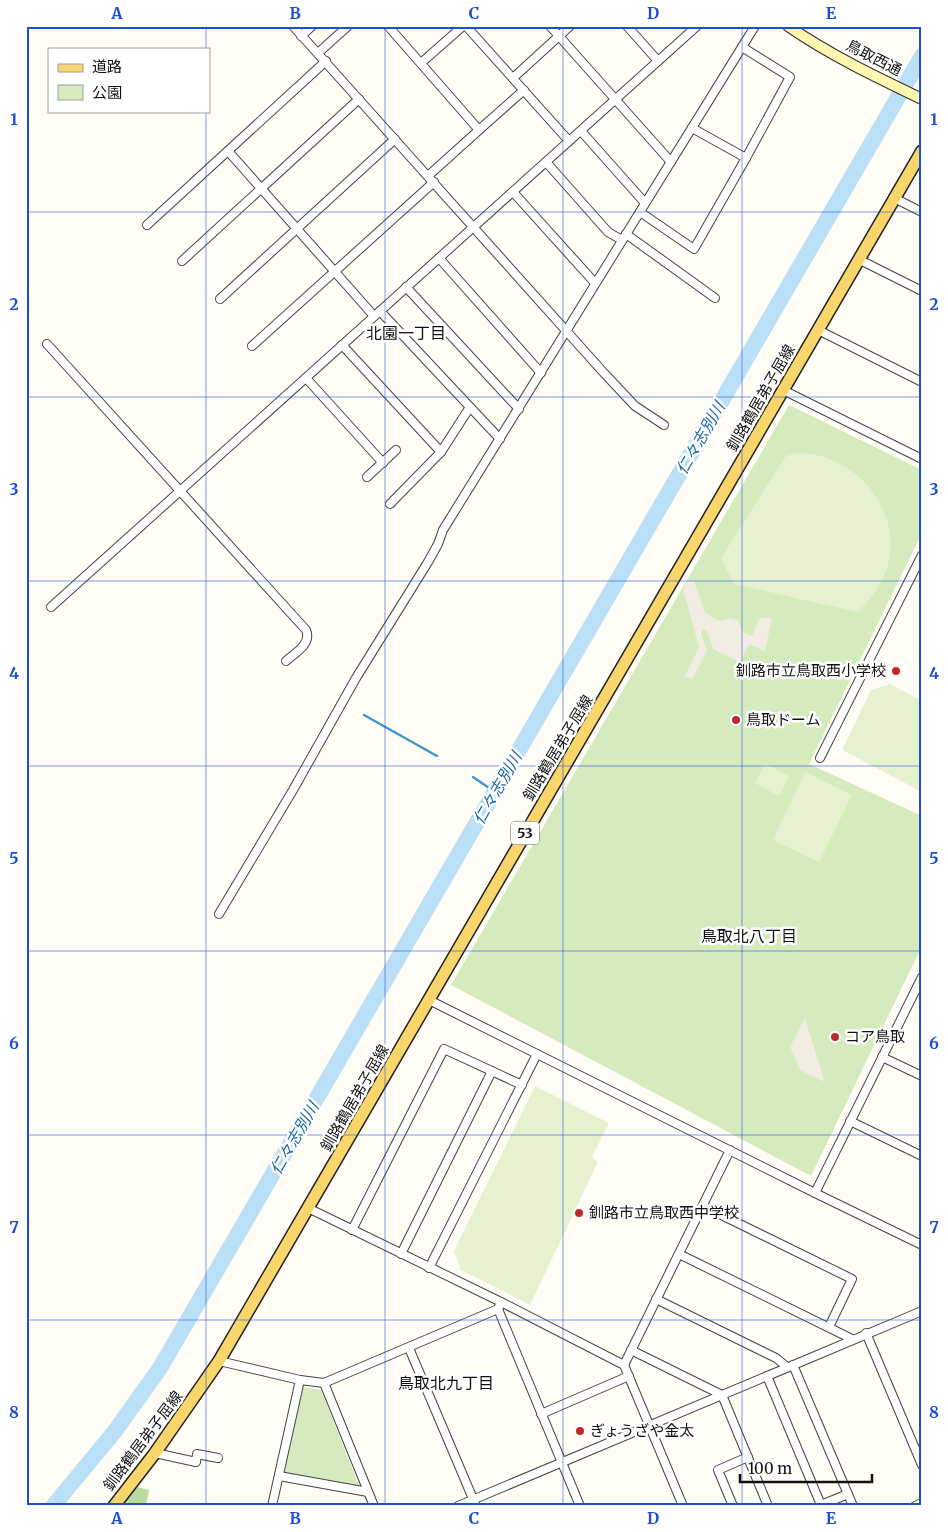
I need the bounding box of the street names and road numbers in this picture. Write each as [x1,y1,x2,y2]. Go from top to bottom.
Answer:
street label: 鳥取西通 [843,35,905,80]
street label: 釧路鶴居弟子屈線 [722,341,799,454]
street label: 釧路鶴居弟子屈線 [519,691,597,804]
road number: 53 [511,821,539,844]
street label: 釧路鶴居弟子屈線 [316,1041,393,1154]
street label: 釧路鶴居弟子屈線 [99,1387,186,1494]

